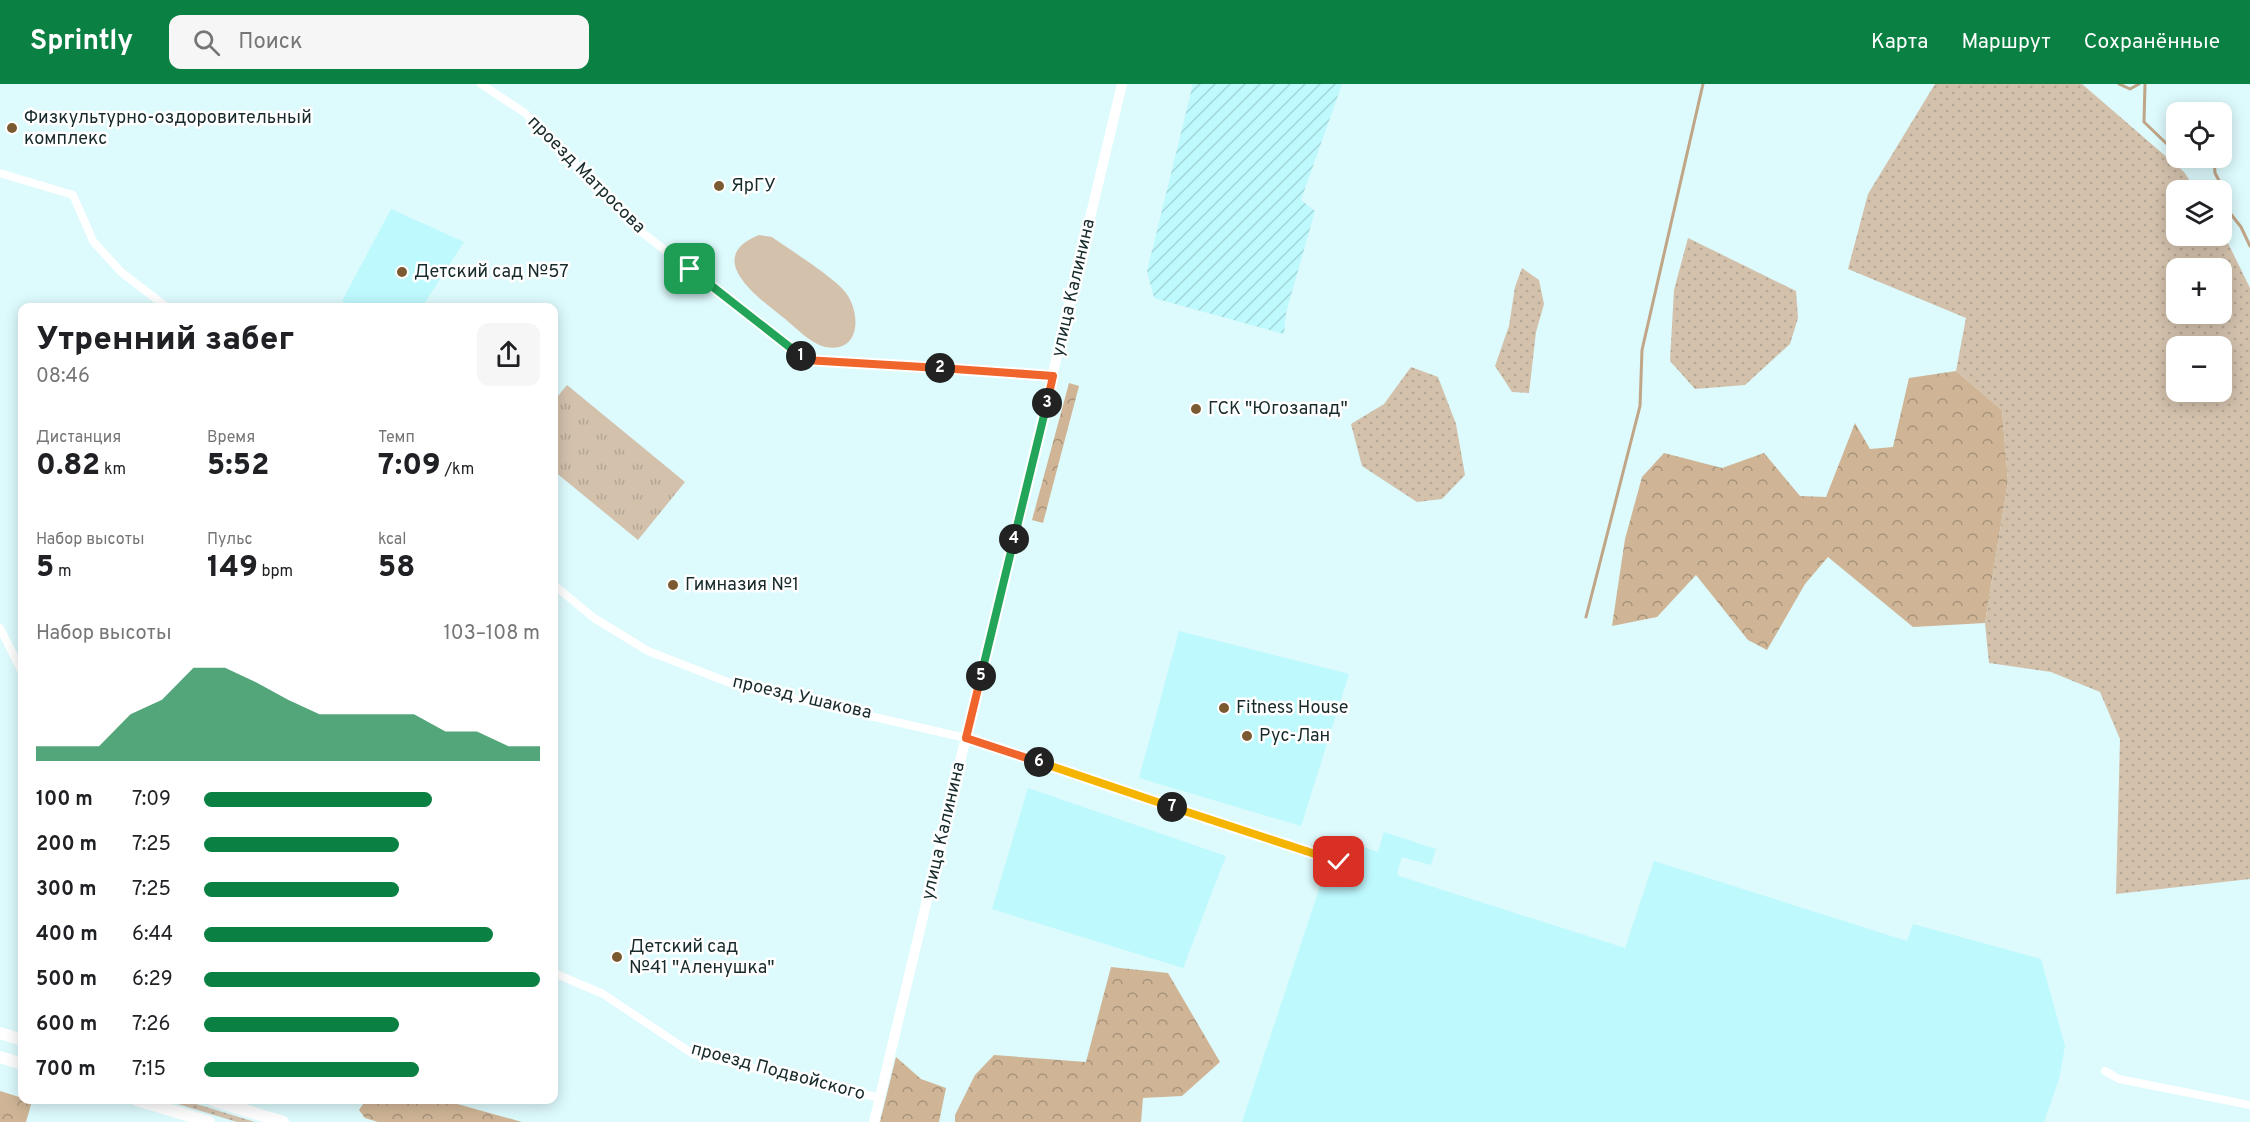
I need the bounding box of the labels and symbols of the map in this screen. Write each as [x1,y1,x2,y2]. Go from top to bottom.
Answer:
place label: Физкультурно-оздоровительный комплекс [24,107,312,151]
street label: проезд Матросова [522,111,650,239]
marker: Физкультурно-оздоровительный комплекс [5,121,19,135]
place label: ЯрГУ [731,175,776,198]
marker: ЯрГУ [712,179,726,193]
street label: улица Калинина [1047,217,1101,359]
pin [664,243,715,294]
place label: Детский сад №57 [414,261,569,284]
marker: Детский сад №57 [395,265,409,279]
pin: 1 [786,341,816,371]
pin: 2 [925,353,955,383]
pin: 3 [1032,388,1062,418]
place label: ГСК "Югозапад" [1208,398,1348,421]
marker: ГСК "Югозапад" [1189,402,1203,416]
pin: 4 [999,524,1029,554]
place label: Гимназия №1 [685,574,799,597]
marker: Гимназия №1 [666,578,680,592]
pin: 5 [966,661,996,691]
street label: проезд Ушакова [730,671,874,725]
place label: Fitness House [1236,697,1349,720]
marker: Fitness House [1217,701,1231,715]
place label: Рус-Лан [1259,725,1330,748]
marker: Рус-Лан [1240,729,1254,743]
pin: 6 [1024,747,1054,777]
street label: улица Калинина [917,760,971,902]
pin: 7 [1157,792,1187,822]
pin [1313,836,1364,887]
place label: Детский сад №41 "Аленушка" [629,936,774,980]
marker: Детский сад №41 "Аленушка" [610,950,624,964]
street label: проезд Подвойского [688,1038,868,1106]

